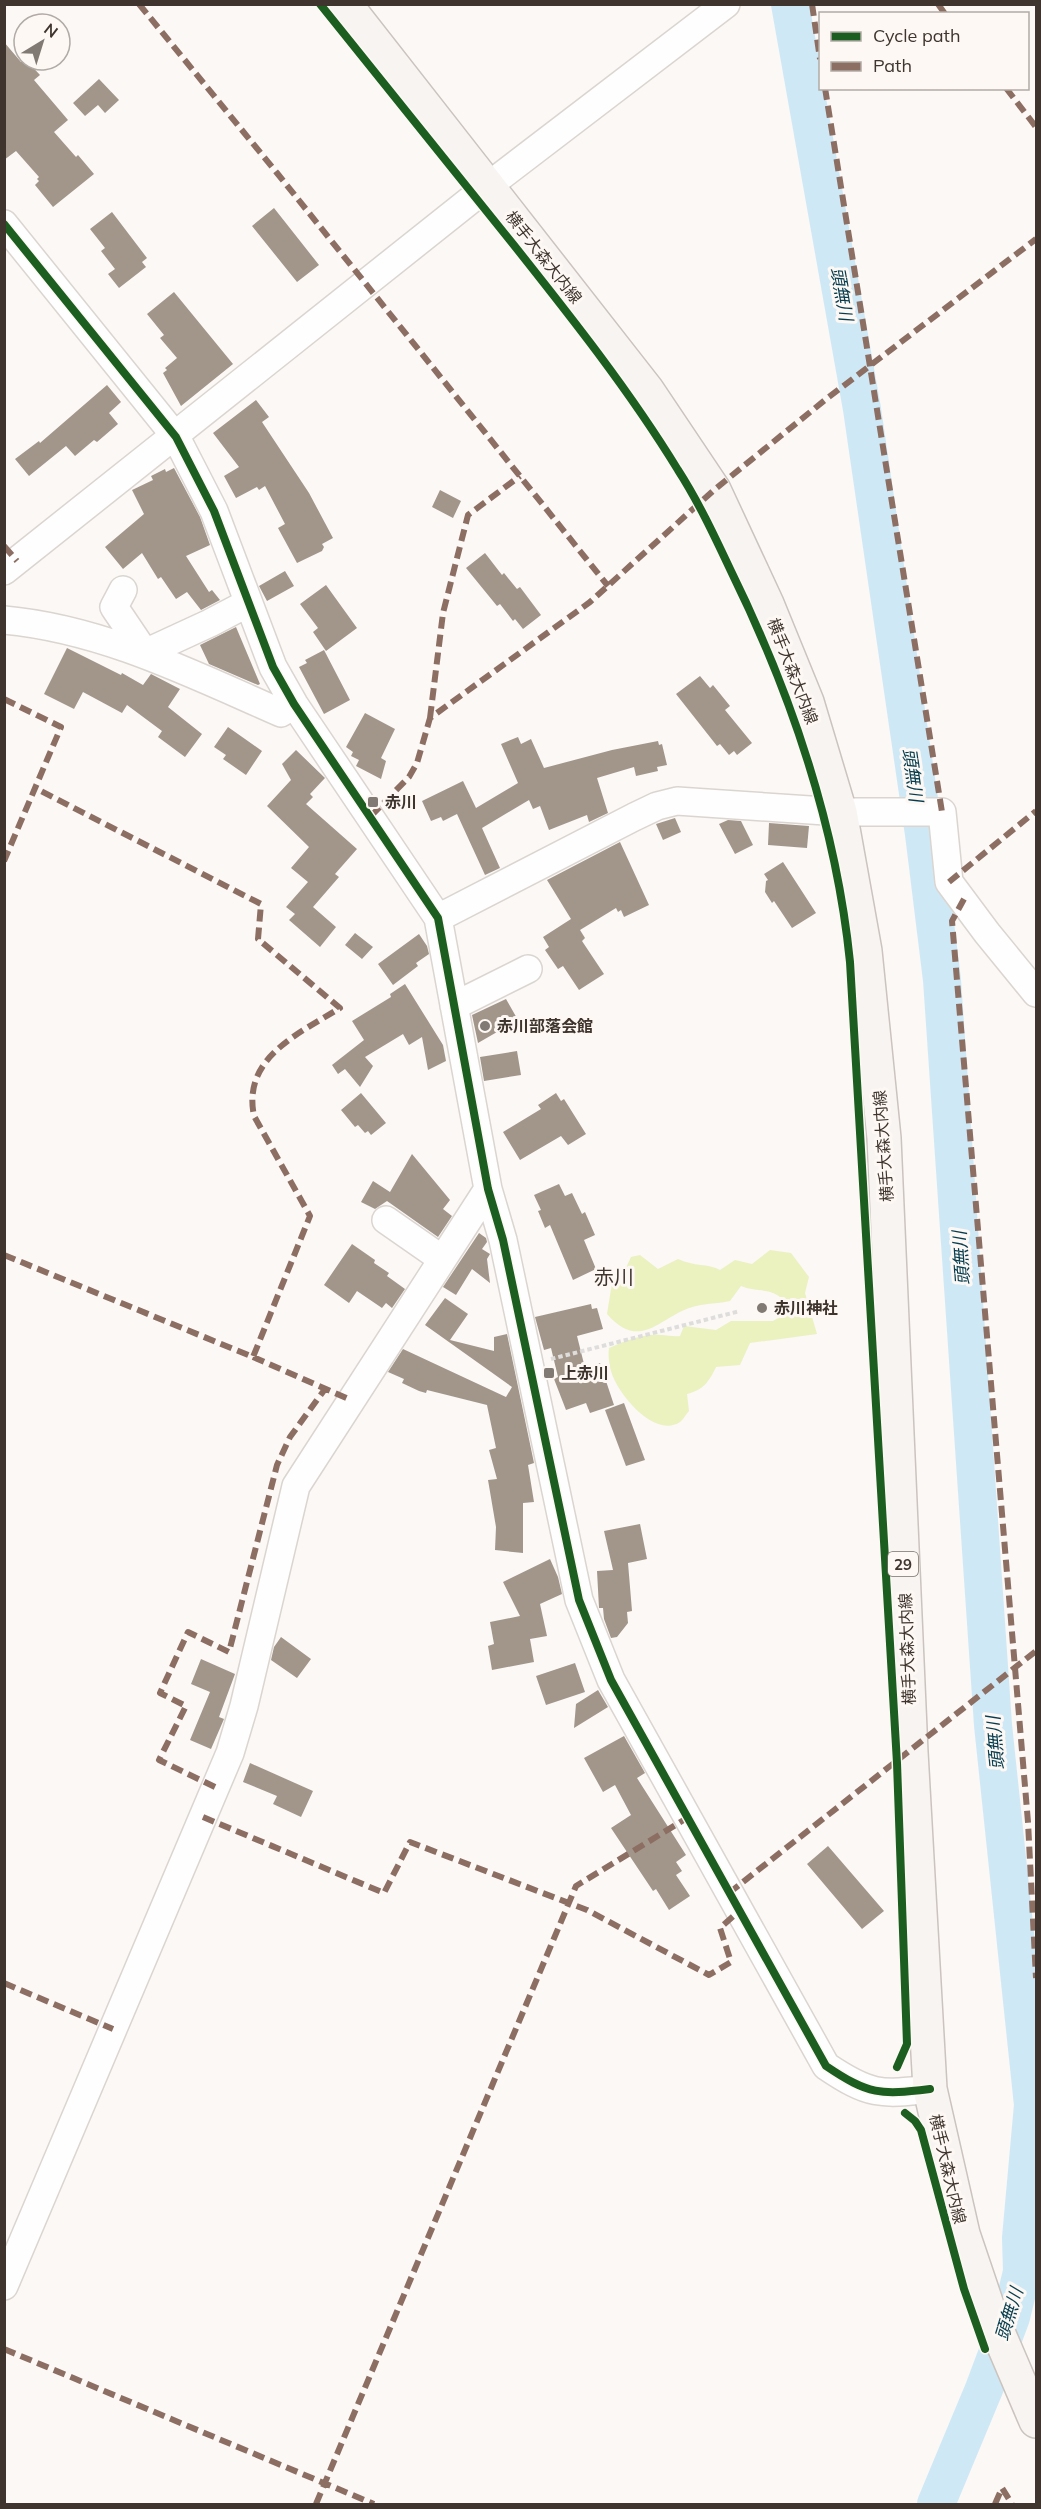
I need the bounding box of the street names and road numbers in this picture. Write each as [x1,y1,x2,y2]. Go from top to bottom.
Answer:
street label: 横手大森大内線 [502,207,586,307]
street label: 横手大森大内線 [764,615,822,727]
street label: 横手大森大内線 [869,1089,897,1203]
road number: 29 [888,1552,918,1576]
street label: 横手大森大内線 [895,1593,919,1705]
street label: 横手大森大内線 [926,2112,970,2226]

